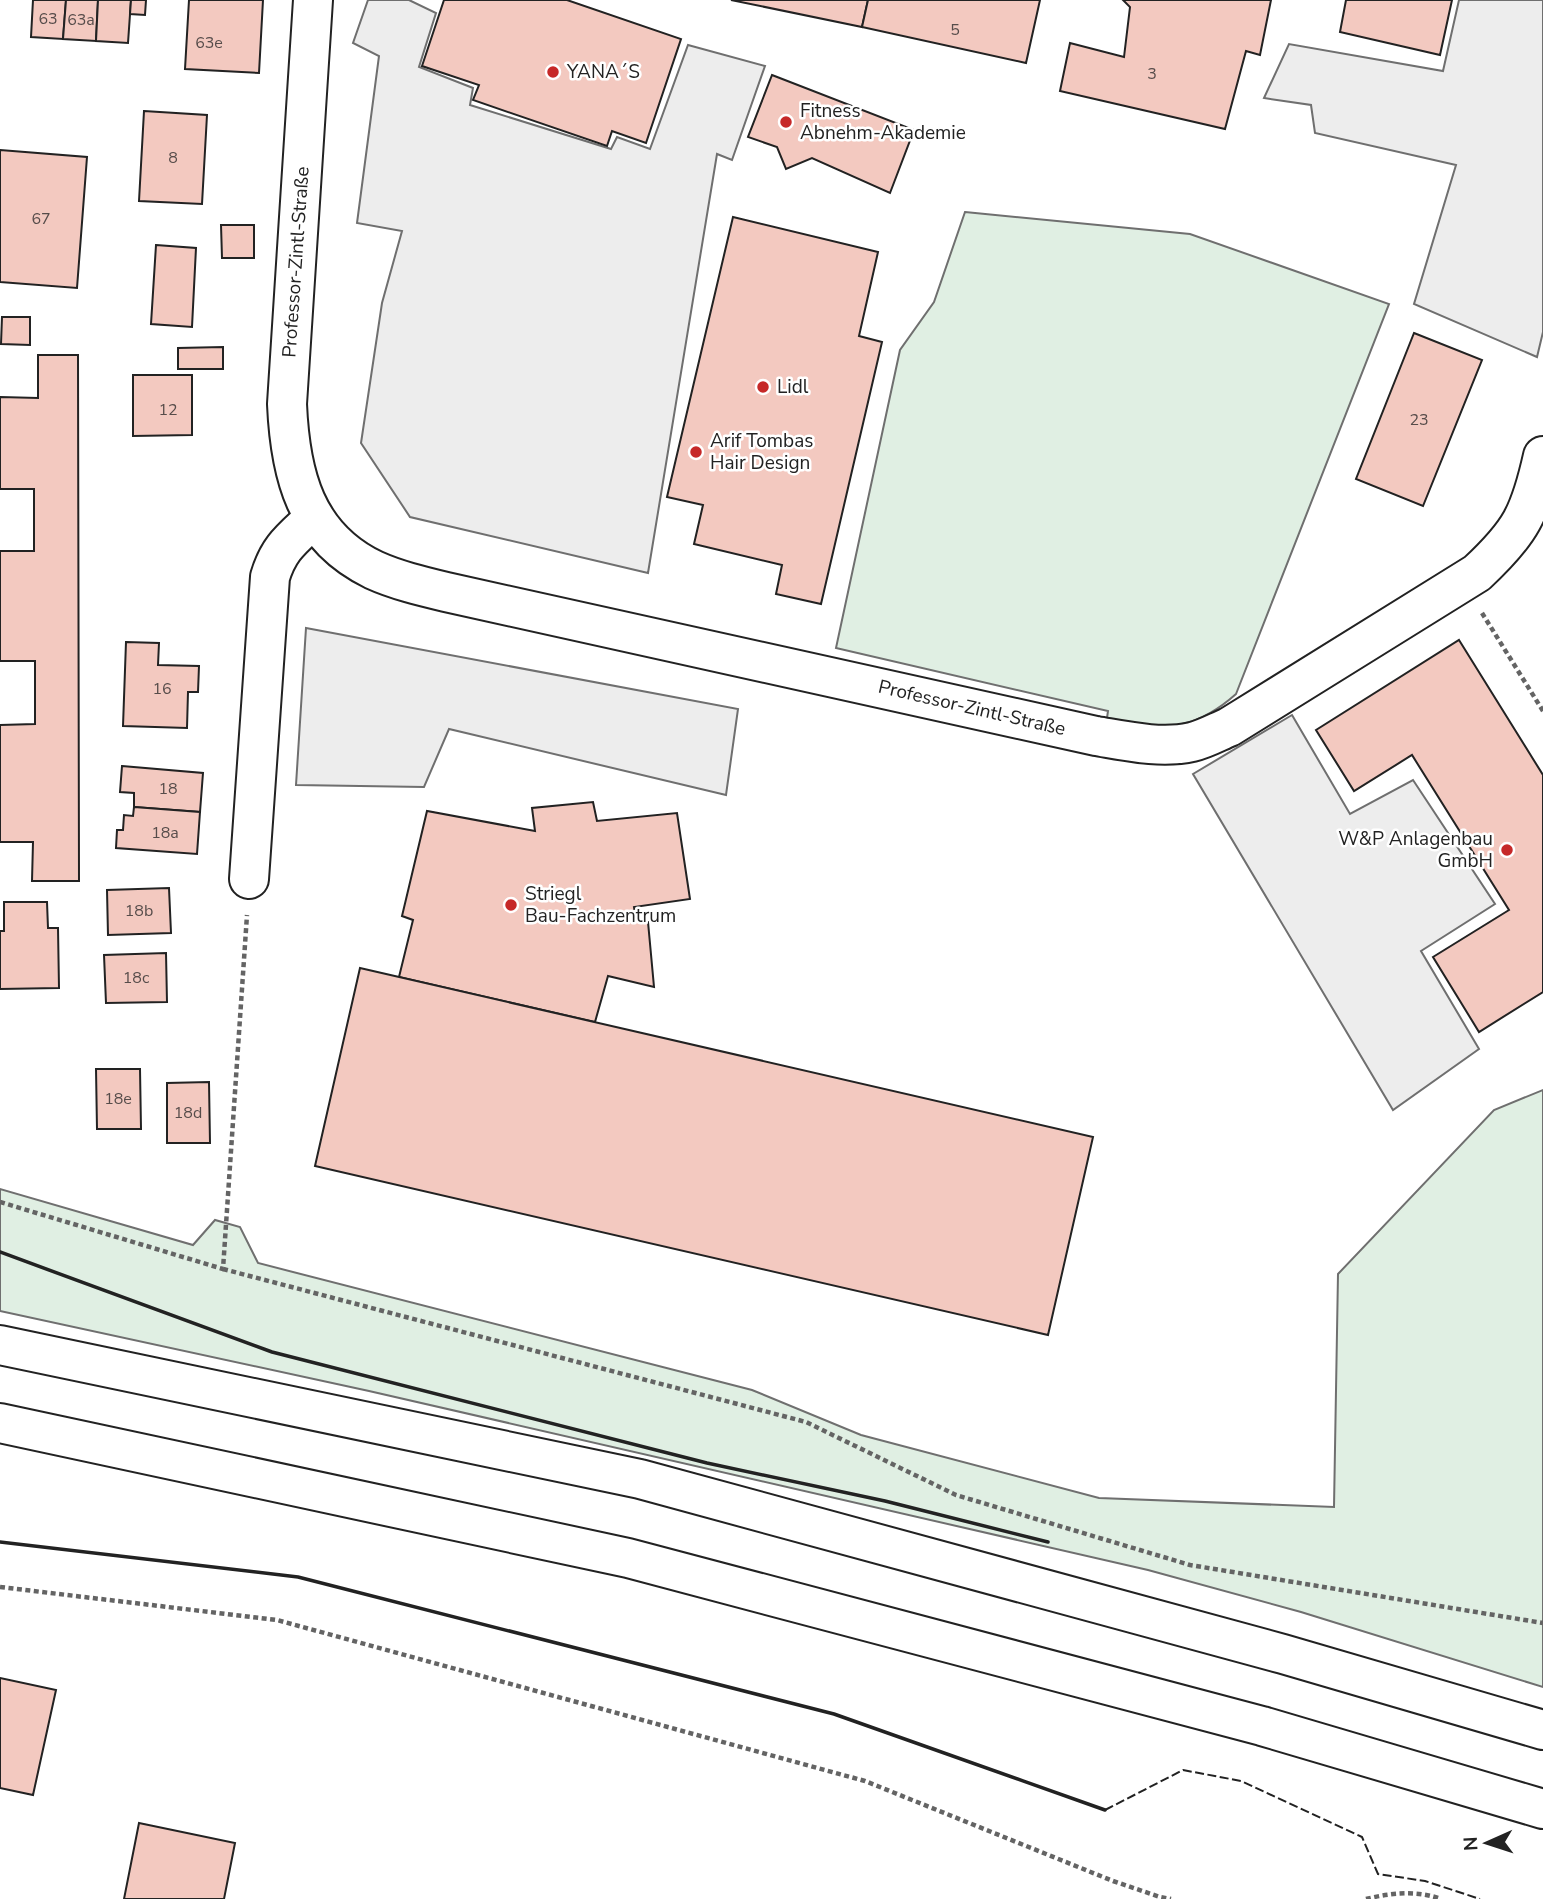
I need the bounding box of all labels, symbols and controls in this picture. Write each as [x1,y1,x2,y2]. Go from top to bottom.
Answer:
house number: 63 [38,8,58,30]
house number: 63a [67,9,95,31]
house number: 5 [950,19,960,41]
house number: 63e [195,32,223,54]
place label: YANA´S [566,59,640,85]
house number: 3 [1147,63,1157,85]
marker: YANA´S [545,64,561,80]
place label: Fitness Abnehm-Akademie [800,98,966,146]
marker: Fitness Abnehm-Akademie [778,114,794,130]
house number: 8 [168,147,178,169]
street label: Professor-Zintl-Straße [276,166,316,358]
house number: 67 [31,208,51,230]
place label: Lidl [777,374,809,400]
marker: Lidl [755,379,771,395]
house number: 12 [158,399,178,421]
house number: 23 [1409,409,1429,431]
place label: Arif Tombas Hair Design [710,428,813,476]
marker: Arif Tombas Hair Design [688,444,704,460]
street label: Professor-Zintl-Straße [876,674,1068,742]
house number: 16 [152,678,172,700]
house number: 18 [158,778,178,800]
house number: 18a [151,822,179,844]
place label: W&P Anlagenbau GmbH [1338,826,1493,874]
marker: W&P Anlagenbau GmbH [1499,842,1515,858]
place label: Striegl Bau-Fachzentrum [525,881,676,929]
marker: Striegl Bau-Fachzentrum [503,897,519,913]
house number: 18b [125,900,153,922]
house number: 18c [123,967,150,989]
house number: 18e [104,1088,132,1110]
house number: 18d [174,1102,202,1124]
north arrow [1452,1808,1522,1878]
text: N [1458,1836,1484,1852]

